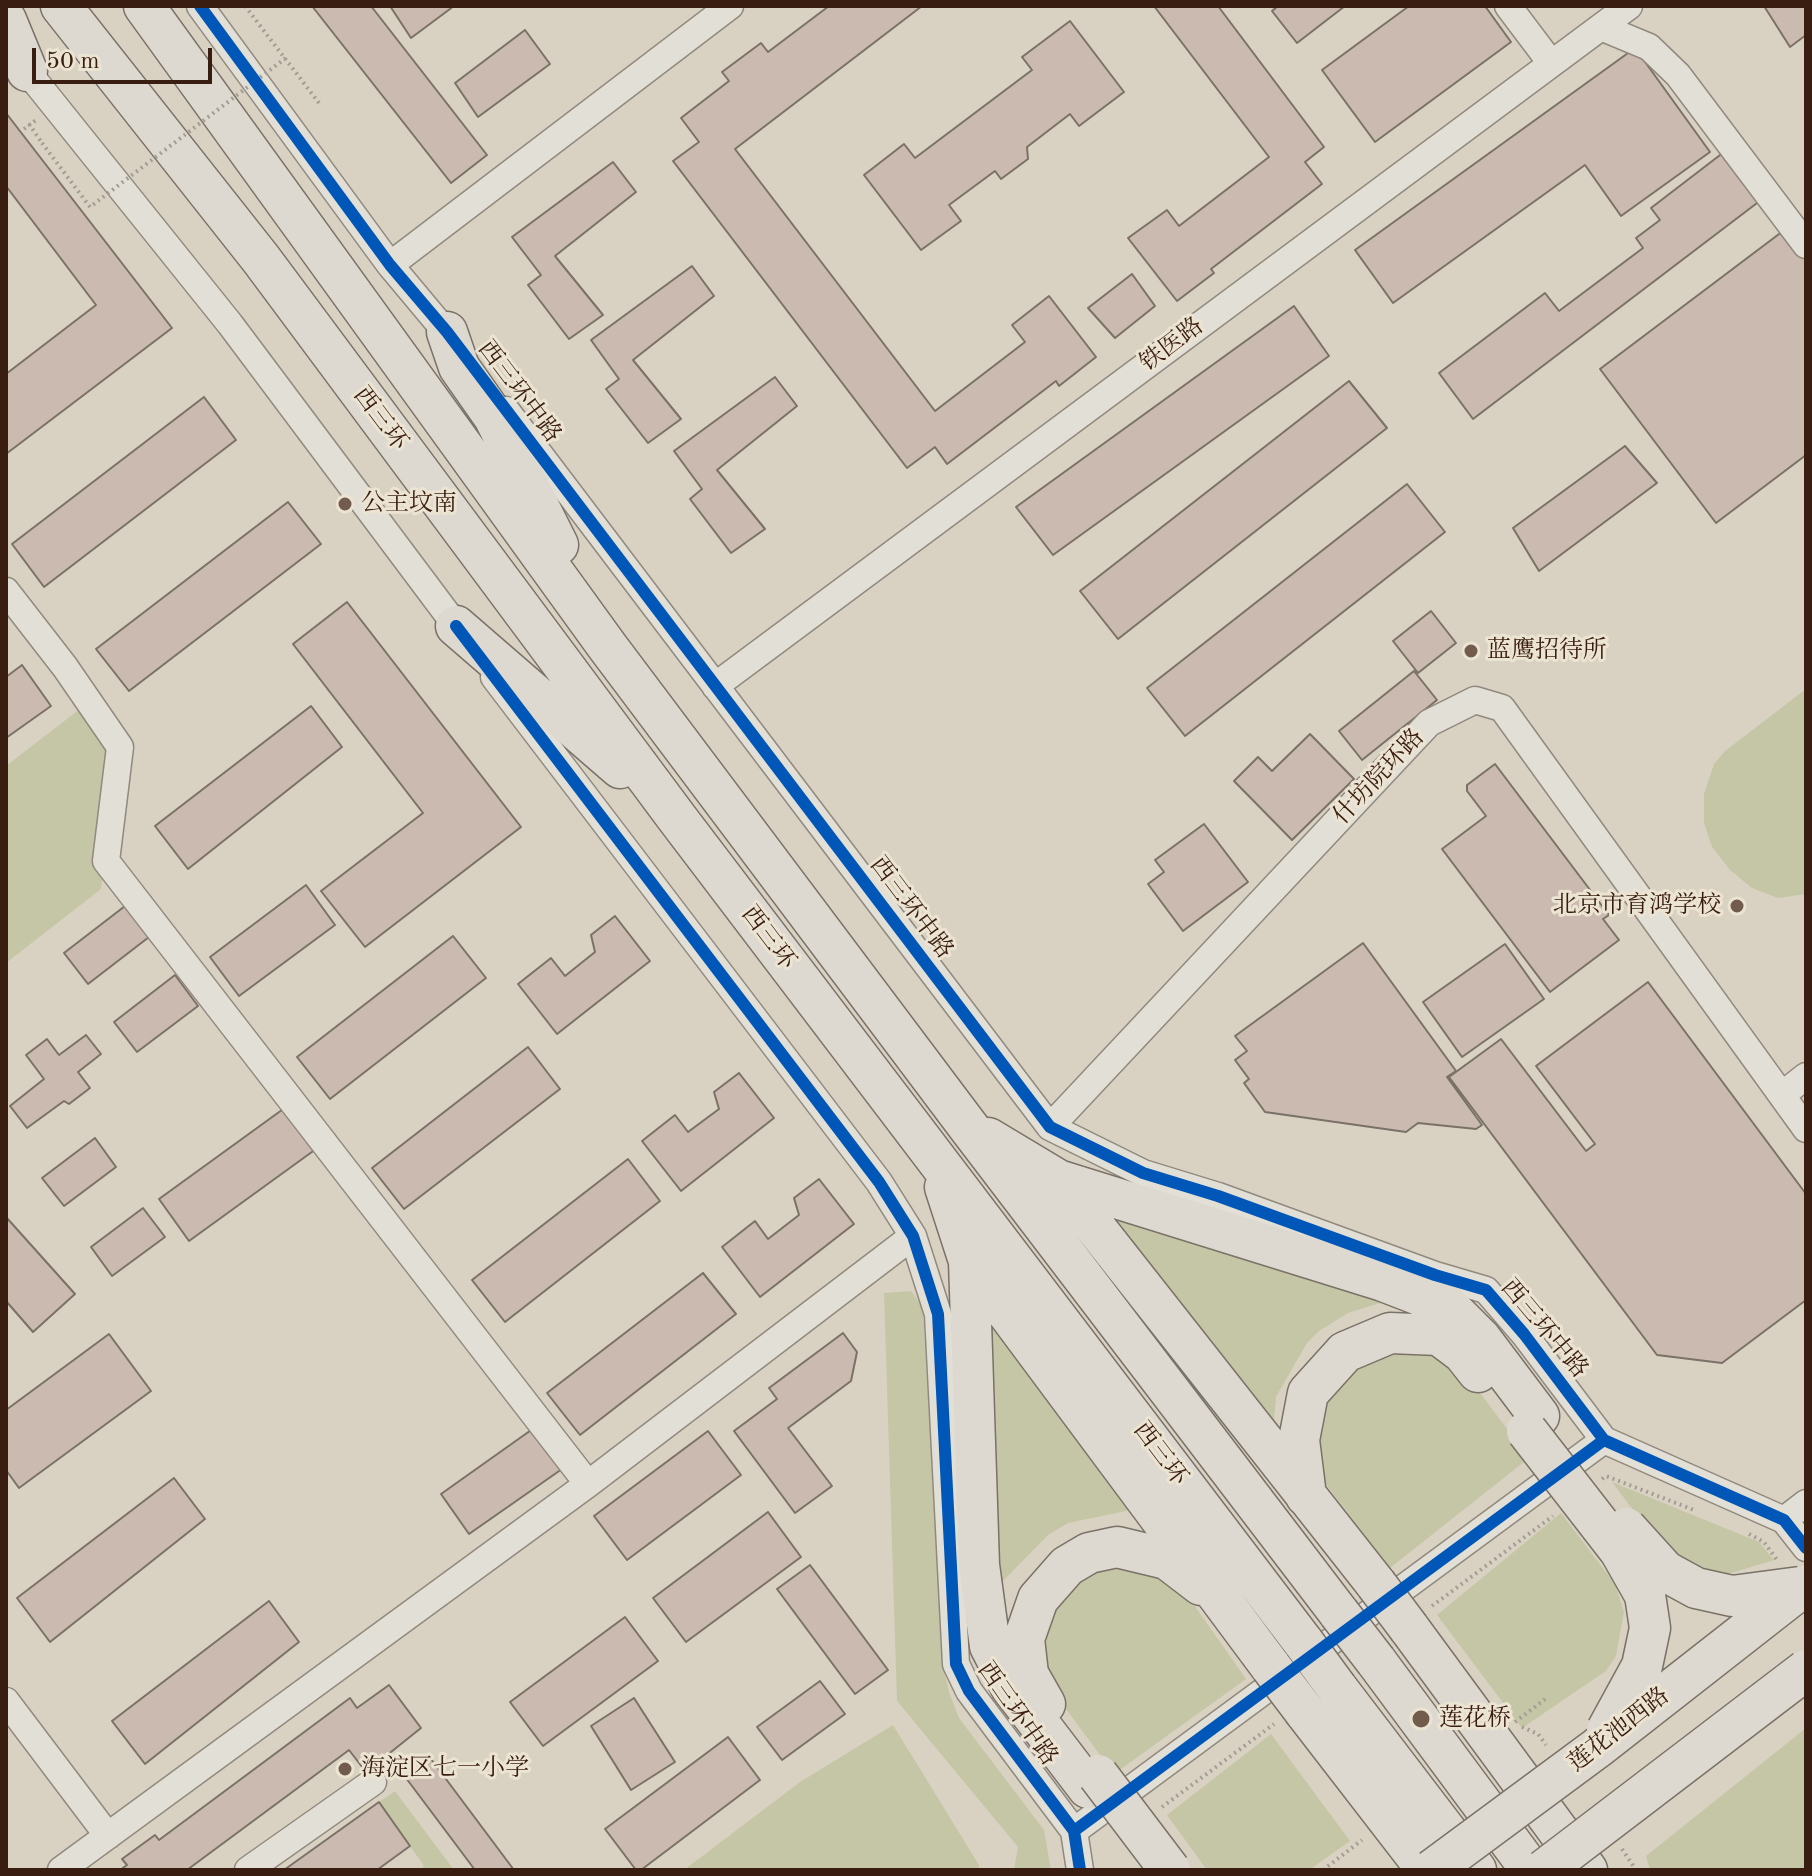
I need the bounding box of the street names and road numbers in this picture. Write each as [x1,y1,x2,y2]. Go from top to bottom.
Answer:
street label: 铁医路 [1135,312,1209,378]
street label: 西三环中路 [471,335,567,449]
street label: 西三环 [347,382,413,456]
street label: 什坊院环路 [1328,723,1430,831]
street label: 西三环中路 [863,851,959,965]
street label: 西三环 [735,901,801,975]
street label: 西三环中路 [1494,1274,1594,1384]
street label: 西三环 [1127,1417,1193,1491]
street label: 西三环中路 [971,1657,1063,1771]
street label: 莲花池西路 [1563,1682,1675,1778]

